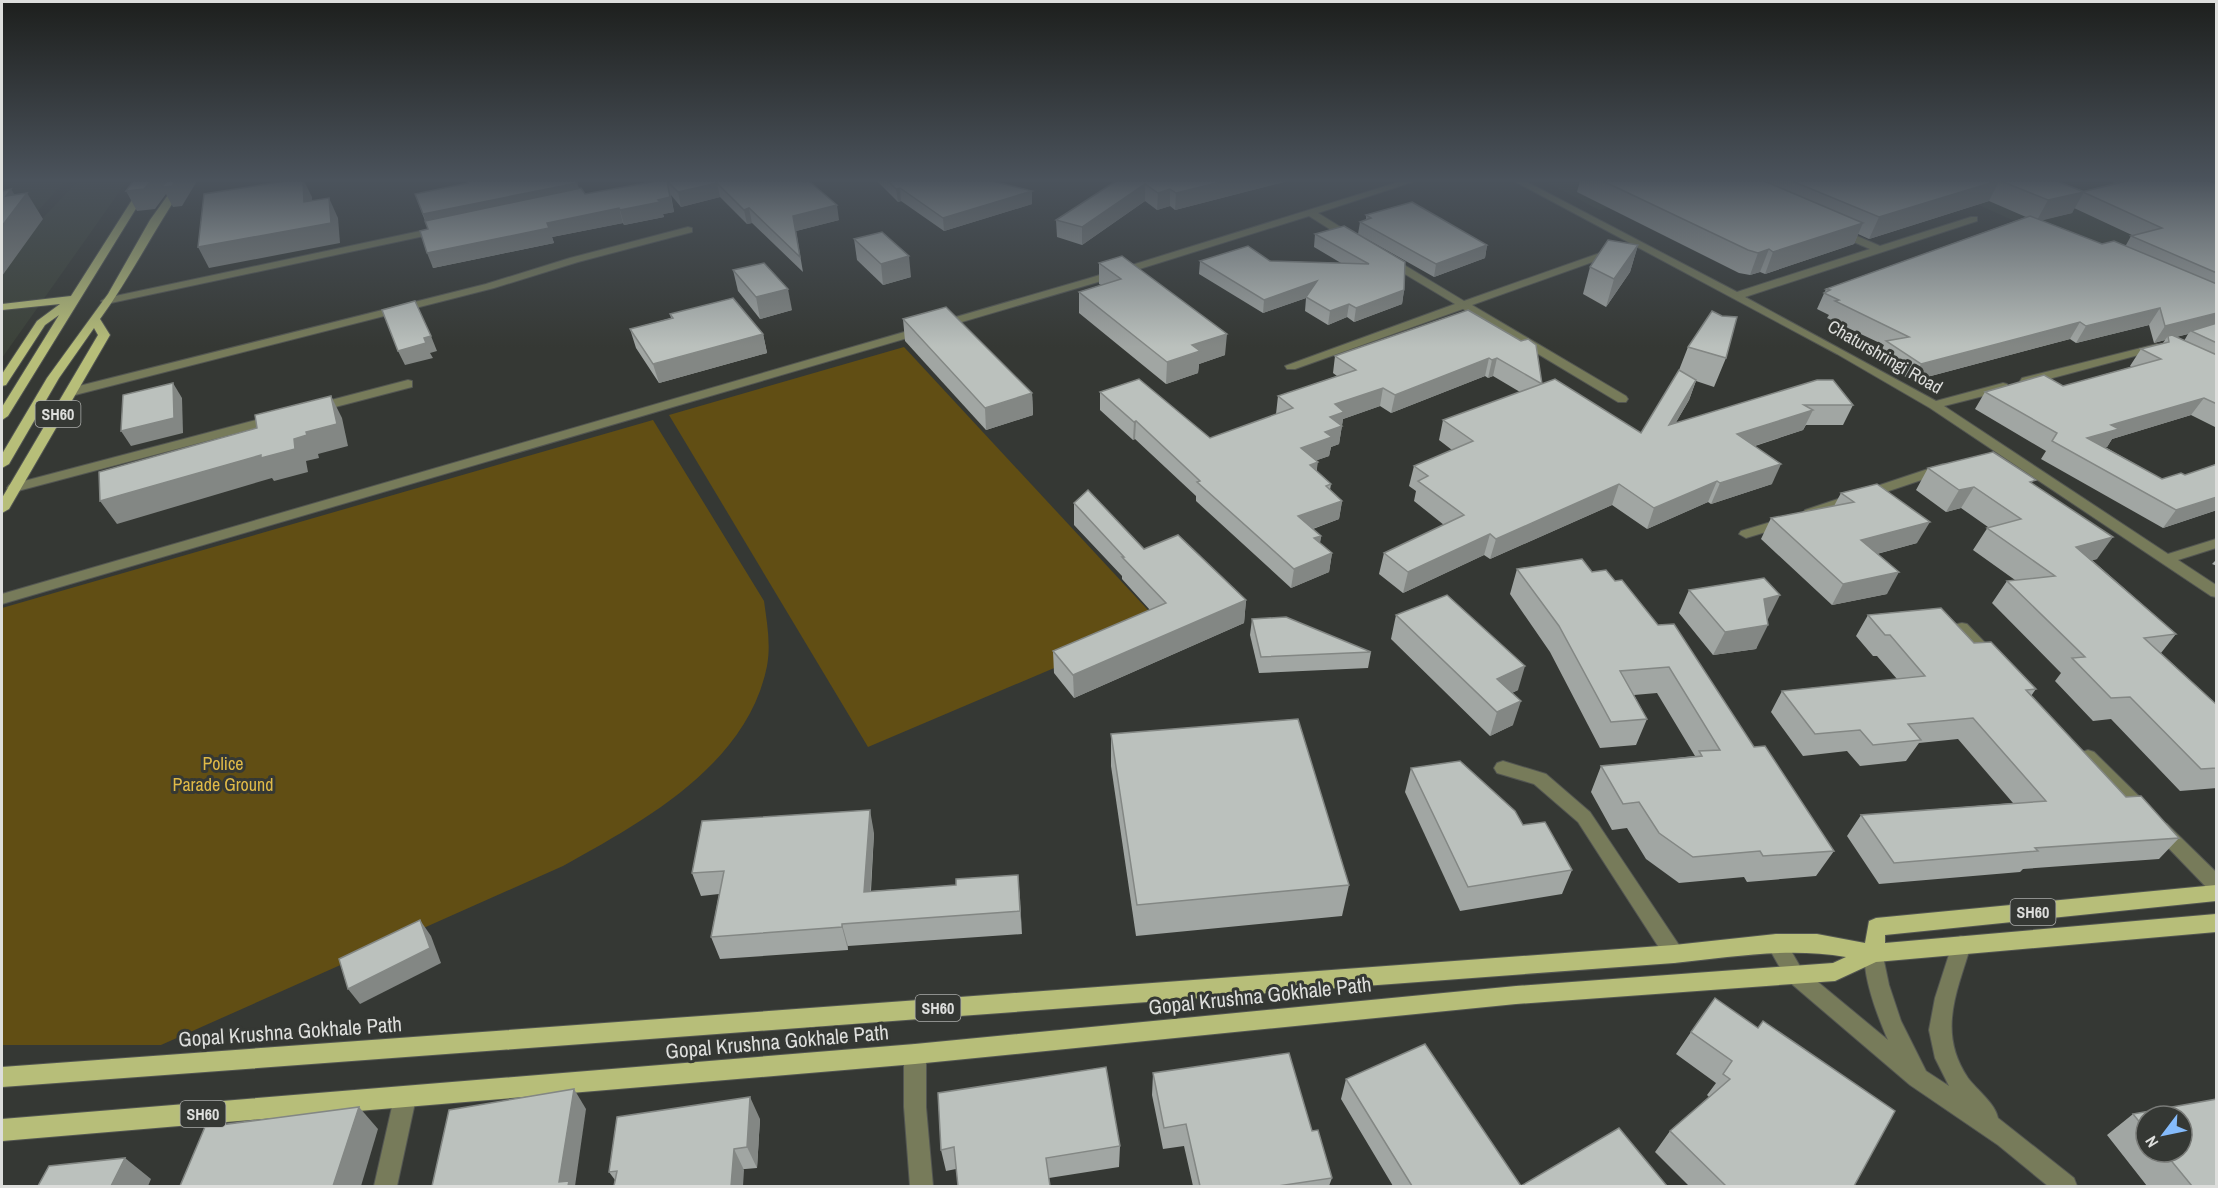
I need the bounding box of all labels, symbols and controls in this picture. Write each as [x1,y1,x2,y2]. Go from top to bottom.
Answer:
street label: Chaturshringi Road [1823,314,1947,400]
road number: SH60 [36,401,80,427]
park label: Police Parade Ground [173,751,273,797]
road number: SH60 [2010,899,2056,925]
street label: Gopal Krushna Gokhale Path [1147,969,1373,1022]
road number: SH60 [916,995,960,1021]
street label: Gopal Krushna Gokhale Path [177,1009,403,1054]
street label: Gopal Krushna Gokhale Path [664,1017,890,1066]
road number: SH60 [180,1101,226,1127]
north arrow [2134,1104,2194,1164]
text: N [2139,1132,2163,1152]

